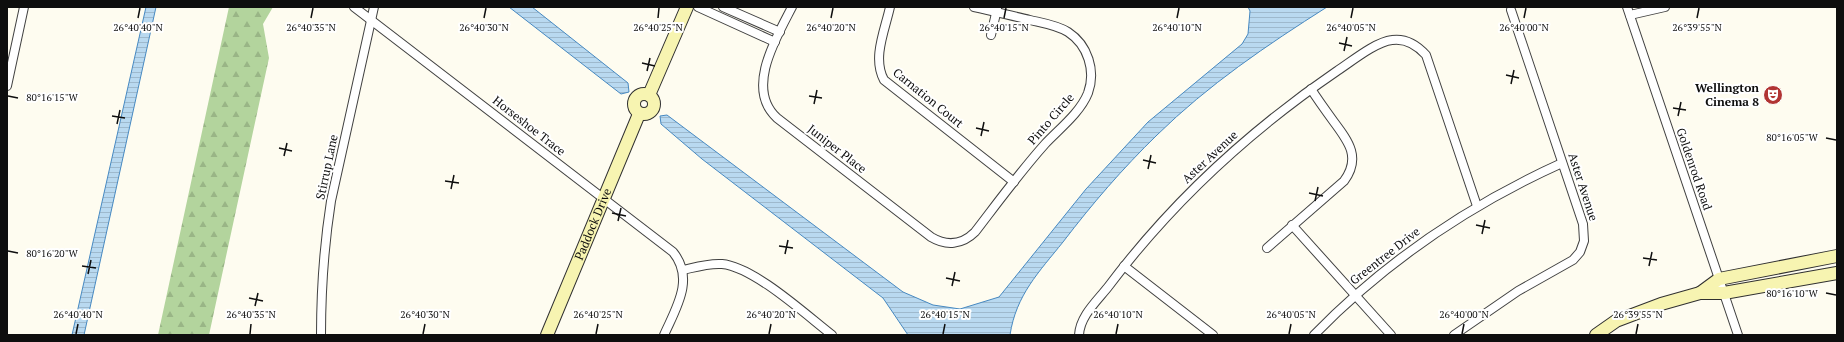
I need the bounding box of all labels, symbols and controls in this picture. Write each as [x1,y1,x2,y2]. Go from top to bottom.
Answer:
text: 26°40'40"N [113,21,163,34]
text: 26°40'35"N [286,21,336,34]
text: 26°40'30"N [459,21,509,34]
text: 26°40'25"N [633,21,683,34]
text: 26°40'20"N [806,21,856,34]
text: 26°40'15"N [979,21,1029,34]
text: 26°40'10"N [1152,21,1202,34]
text: 26°40'05"N [1326,21,1376,34]
text: 26°40'00"N [1499,21,1549,34]
text: 26°39'55"N [1672,21,1722,34]
street label: Carnation Court [890,65,967,131]
place label: Wellington Cinema 8 [1695,80,1759,109]
theatre icon: Wellington Cinema 8 [1762,84,1784,106]
street label: Pinto Circle [1024,90,1077,147]
text: 80°16'15"W [26,91,78,104]
street label: Horseshoe Trace [490,93,569,159]
street label: Juniper Place [805,121,870,176]
street label: Goldenrod Road [1673,126,1716,212]
street label: Aster Avenue [1179,127,1241,186]
text: 80°16'05"W [1766,131,1818,144]
street label: Stirrup Lane [312,133,341,201]
street label: Aster Avenue [1565,151,1601,223]
street label: Paddock Drive [571,186,614,262]
street label: Greentree Drive [1347,224,1423,288]
text: 80°16'20"W [26,247,78,260]
text: 80°16'10"W [1766,287,1818,300]
text: 26°40'40"N [53,308,103,321]
text: 26°40'35"N [226,308,276,321]
text: 26°40'30"N [400,308,450,321]
text: 26°40'25"N [573,308,623,321]
text: 26°40'20"N [746,308,796,321]
text: 26°40'15"N [920,308,970,321]
text: 26°40'10"N [1093,308,1143,321]
text: 26°40'05"N [1266,308,1316,321]
text: 26°40'00"N [1439,308,1489,321]
text: 26°39'55"N [1613,308,1663,321]

